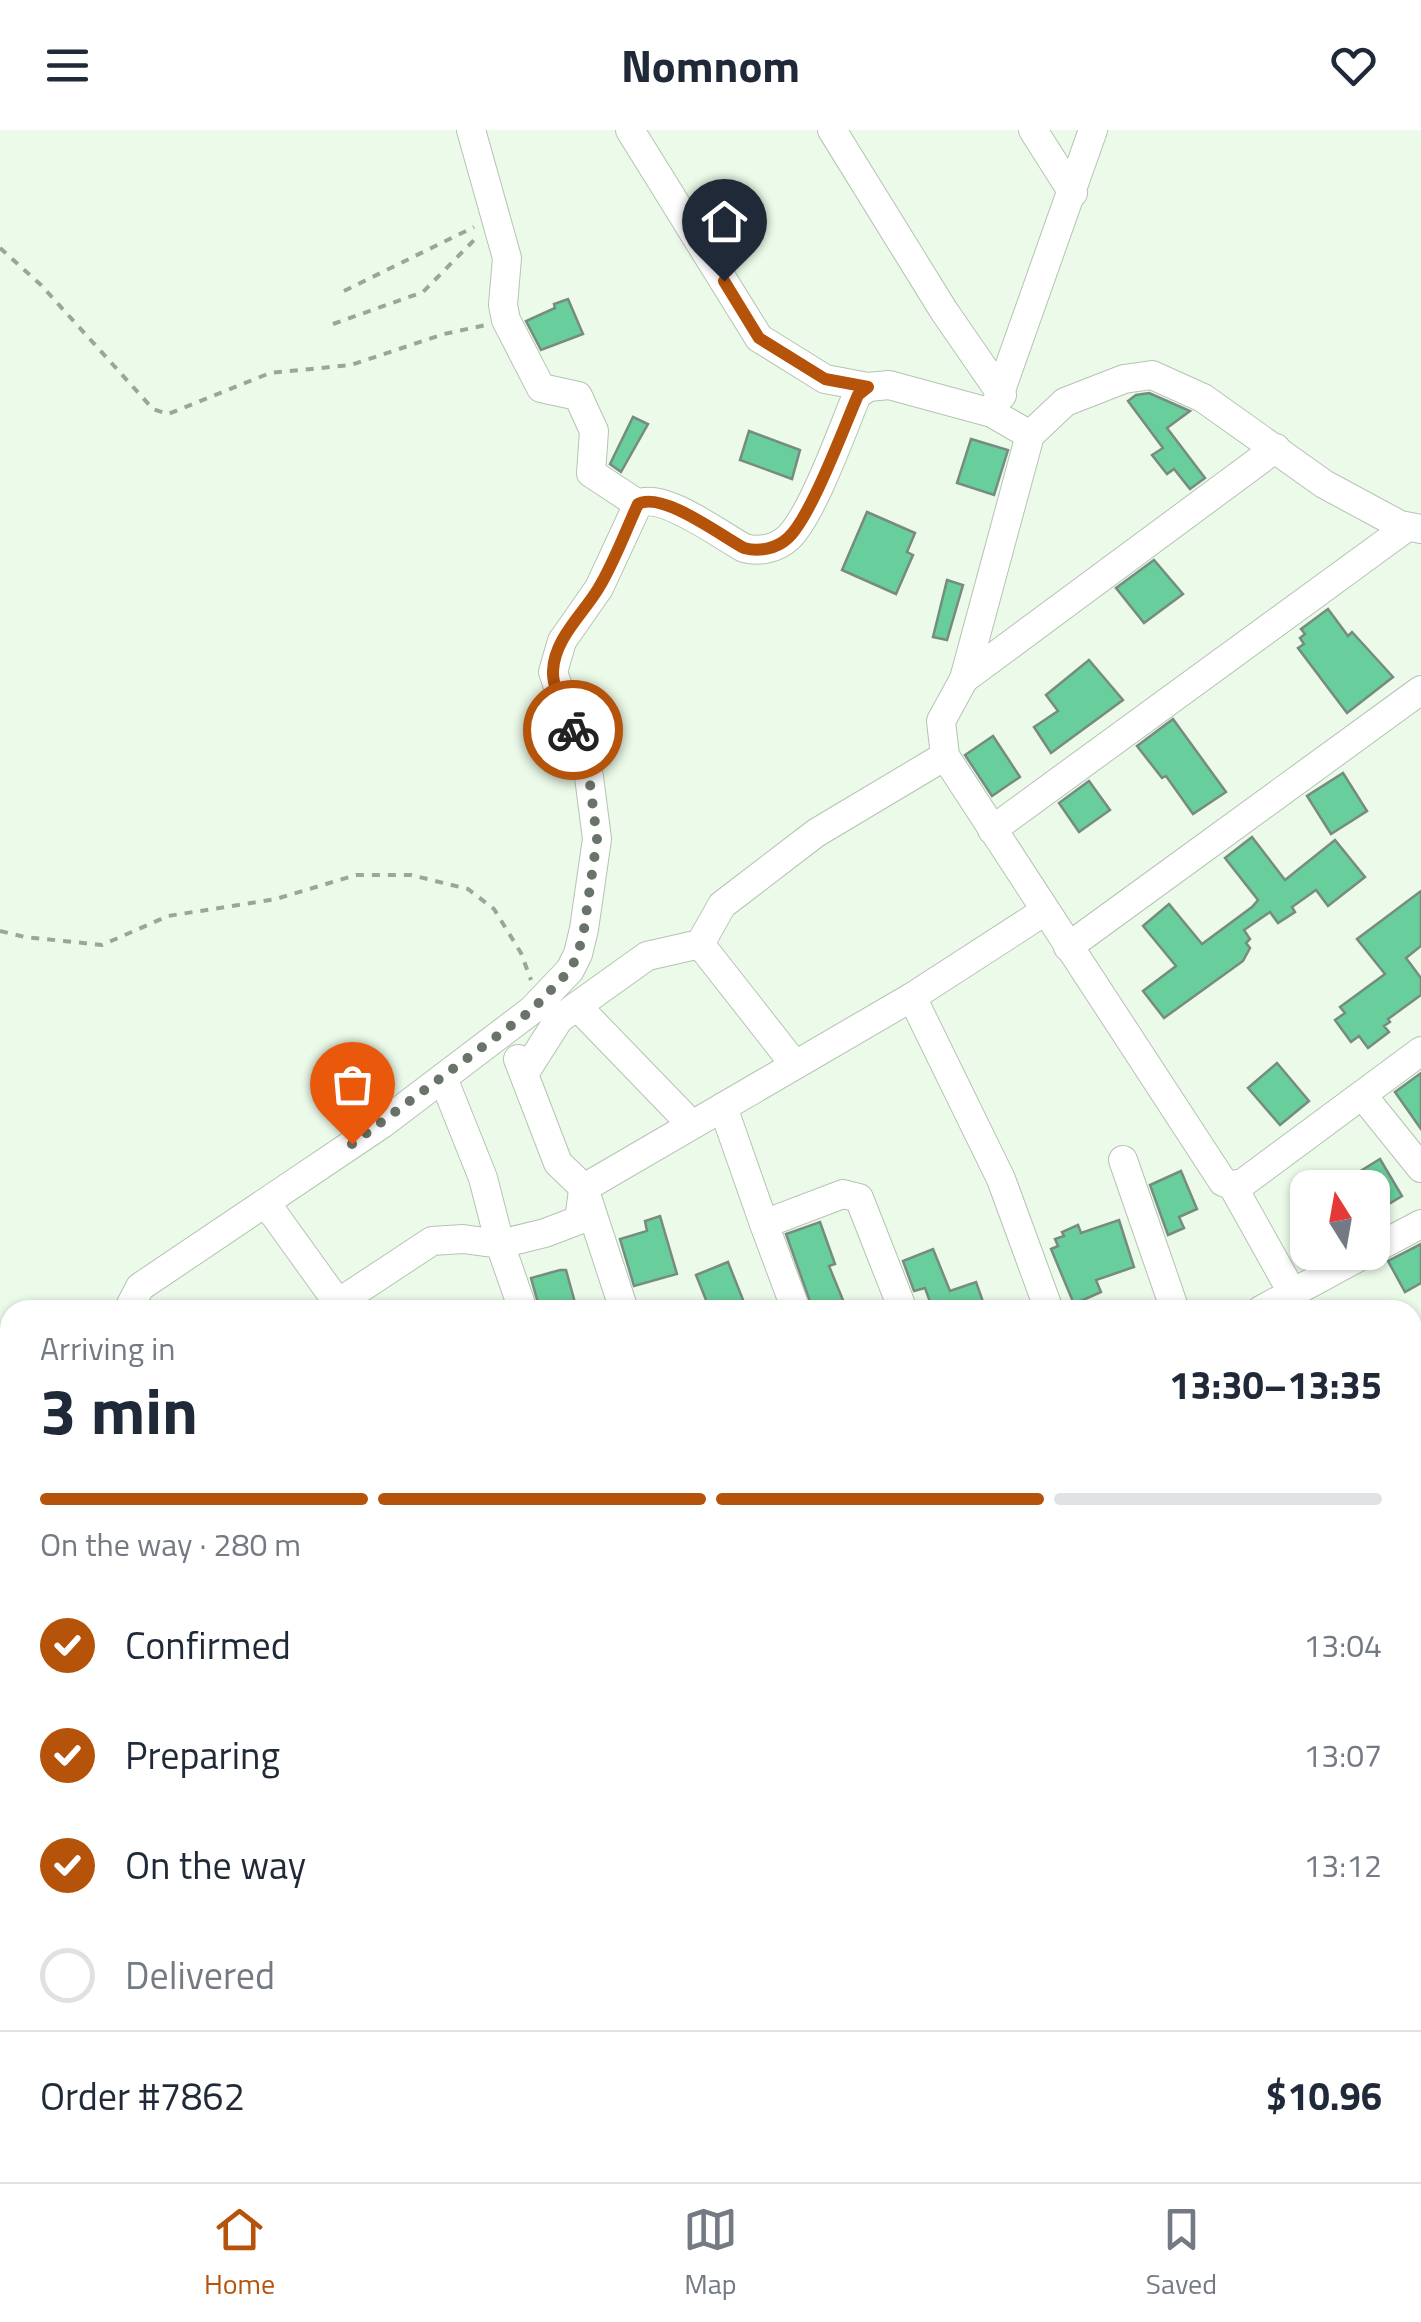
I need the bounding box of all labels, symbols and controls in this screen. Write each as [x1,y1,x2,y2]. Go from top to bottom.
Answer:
text: Nomnom [621,31,800,99]
icon: menu [40,38,95,93]
icon: heart [1326,38,1381,93]
pin [682,179,767,282]
icon: home [697,194,752,249]
courier [523,680,623,780]
icon: bike [546,703,601,758]
pin [310,1042,395,1145]
icon: bag [325,1057,380,1112]
north arrow [1290,1170,1390,1270]
map controls [1290,1170,1390,1270]
text: Arriving in [40,1324,176,1372]
text: 13:30–13:35 [1169,1356,1382,1414]
text: 3 min [40,1360,198,1459]
text: On the way · 280 m [40,1520,301,1568]
text: Confirmed [125,1616,291,1674]
icon: check [40,1618,95,1673]
text: 13:04 [1303,1621,1382,1669]
text: Preparing [125,1726,280,1784]
icon: check [40,1728,95,1783]
text: 13:07 [1303,1731,1382,1779]
text: On the way [125,1836,306,1894]
icon: check [40,1838,95,1893]
text: 13:12 [1303,1841,1382,1889]
text: Delivered [125,1946,275,2004]
text: Order #7862 [40,2067,245,2125]
text: $10.96 [1266,2067,1382,2125]
tab: Home [204,2202,275,2305]
tab: Map [683,2202,738,2305]
tab: Saved [1146,2202,1217,2305]

